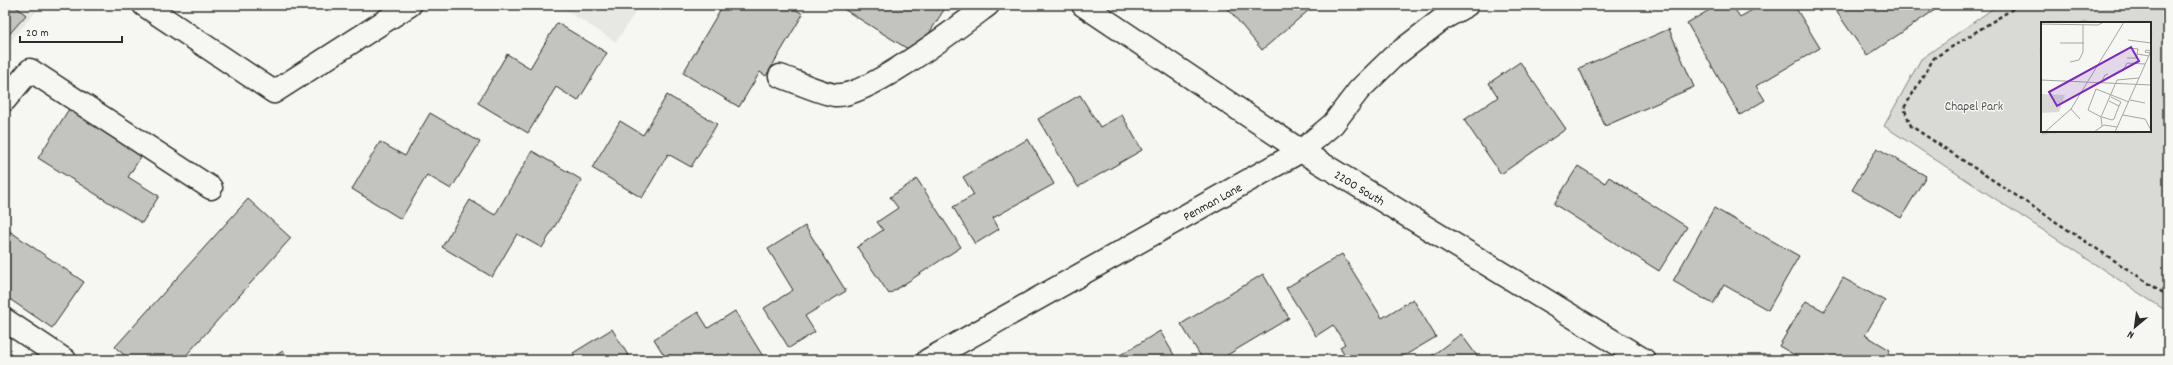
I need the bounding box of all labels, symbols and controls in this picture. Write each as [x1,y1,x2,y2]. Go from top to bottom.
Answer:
scale bar [20,18,122,44]
inset map [2041,22,2151,132]
text: 20 m [26,25,49,42]
park label: Chapel Park [1945,98,2003,117]
street label: 2200 South [1330,166,1388,212]
street label: Penman Lane [1180,179,1246,227]
north arrow [2115,307,2155,347]
text: N [2124,325,2137,342]

